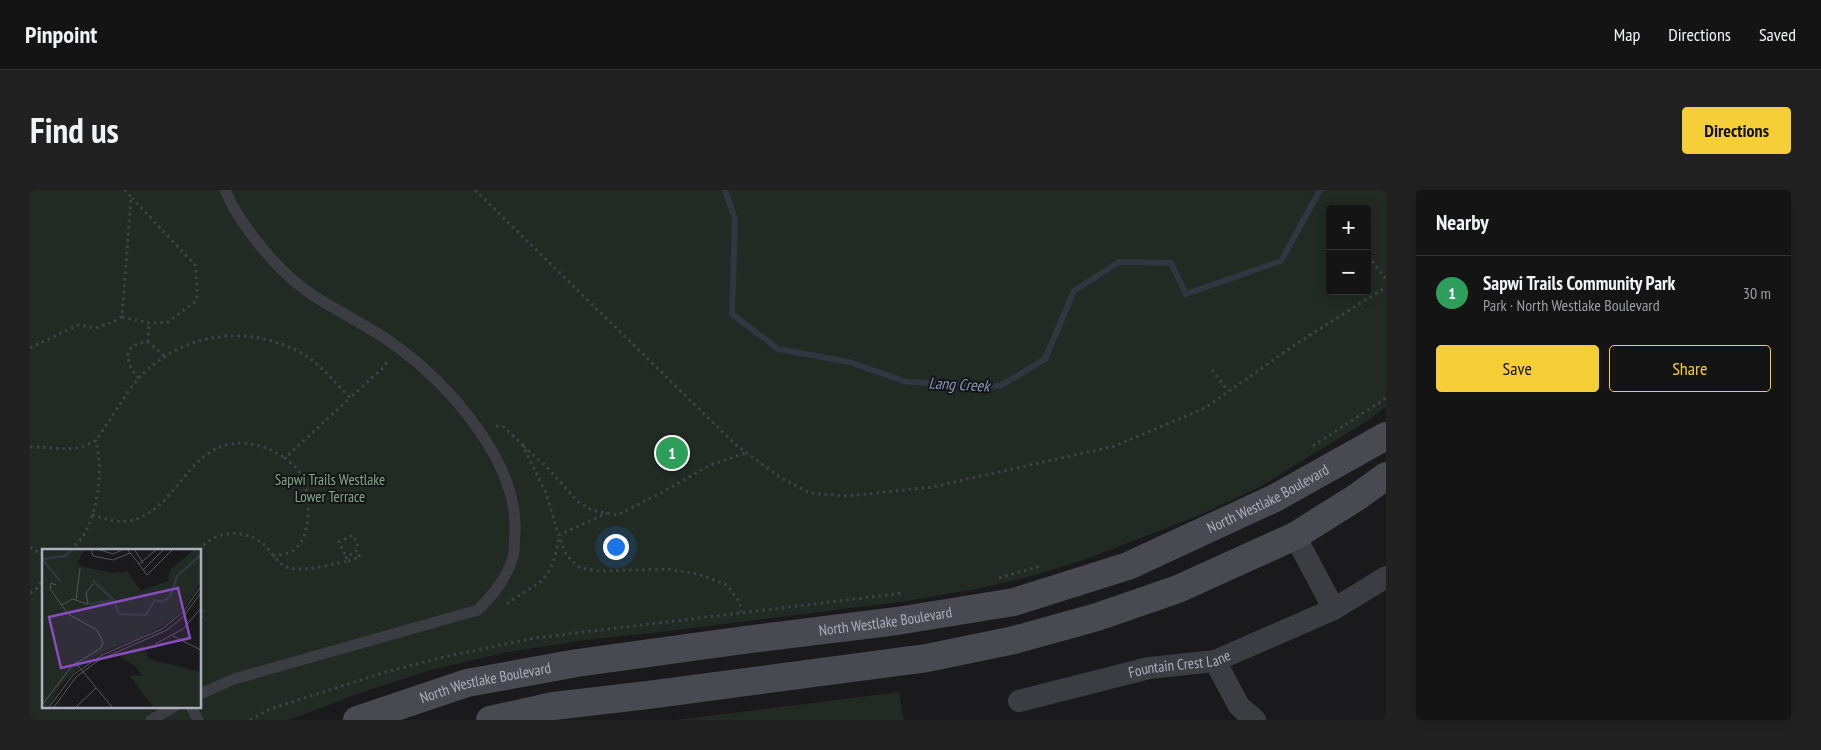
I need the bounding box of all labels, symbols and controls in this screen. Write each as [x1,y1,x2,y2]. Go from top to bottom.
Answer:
text: Pinpoint [25,19,97,50]
text: Map [1614,23,1640,46]
text: Directions [1668,23,1731,46]
text: Saved [1759,23,1796,46]
text: Find us [30,107,119,153]
button: Directions [1682,107,1791,154]
map controls [1326,205,1371,295]
button: + [1326,205,1371,250]
text: Nearby [1436,209,1489,236]
button: − [1326,250,1371,295]
text: Sapwi Trails Community Park [1483,271,1675,295]
text: 1 [1448,283,1456,303]
text: 30 m [1743,283,1771,303]
text: Park · North Westlake Boulevard [1483,295,1660,315]
button: Save [1436,345,1599,392]
button: Share [1609,345,1771,392]
water label: Lang Creek [928,372,992,396]
pin: 1 [656,434,688,472]
street label: North Westlake Boulevard [1204,460,1332,537]
park label: Sapwi Trails Westlake Lower Terrace [275,470,385,506]
your location [603,534,629,560]
inset map [42,549,201,708]
street label: North Westlake Boulevard [818,602,953,640]
street label: Fountain Crest Lane [1126,645,1233,682]
street label: North Westlake Boulevard [417,658,552,707]

